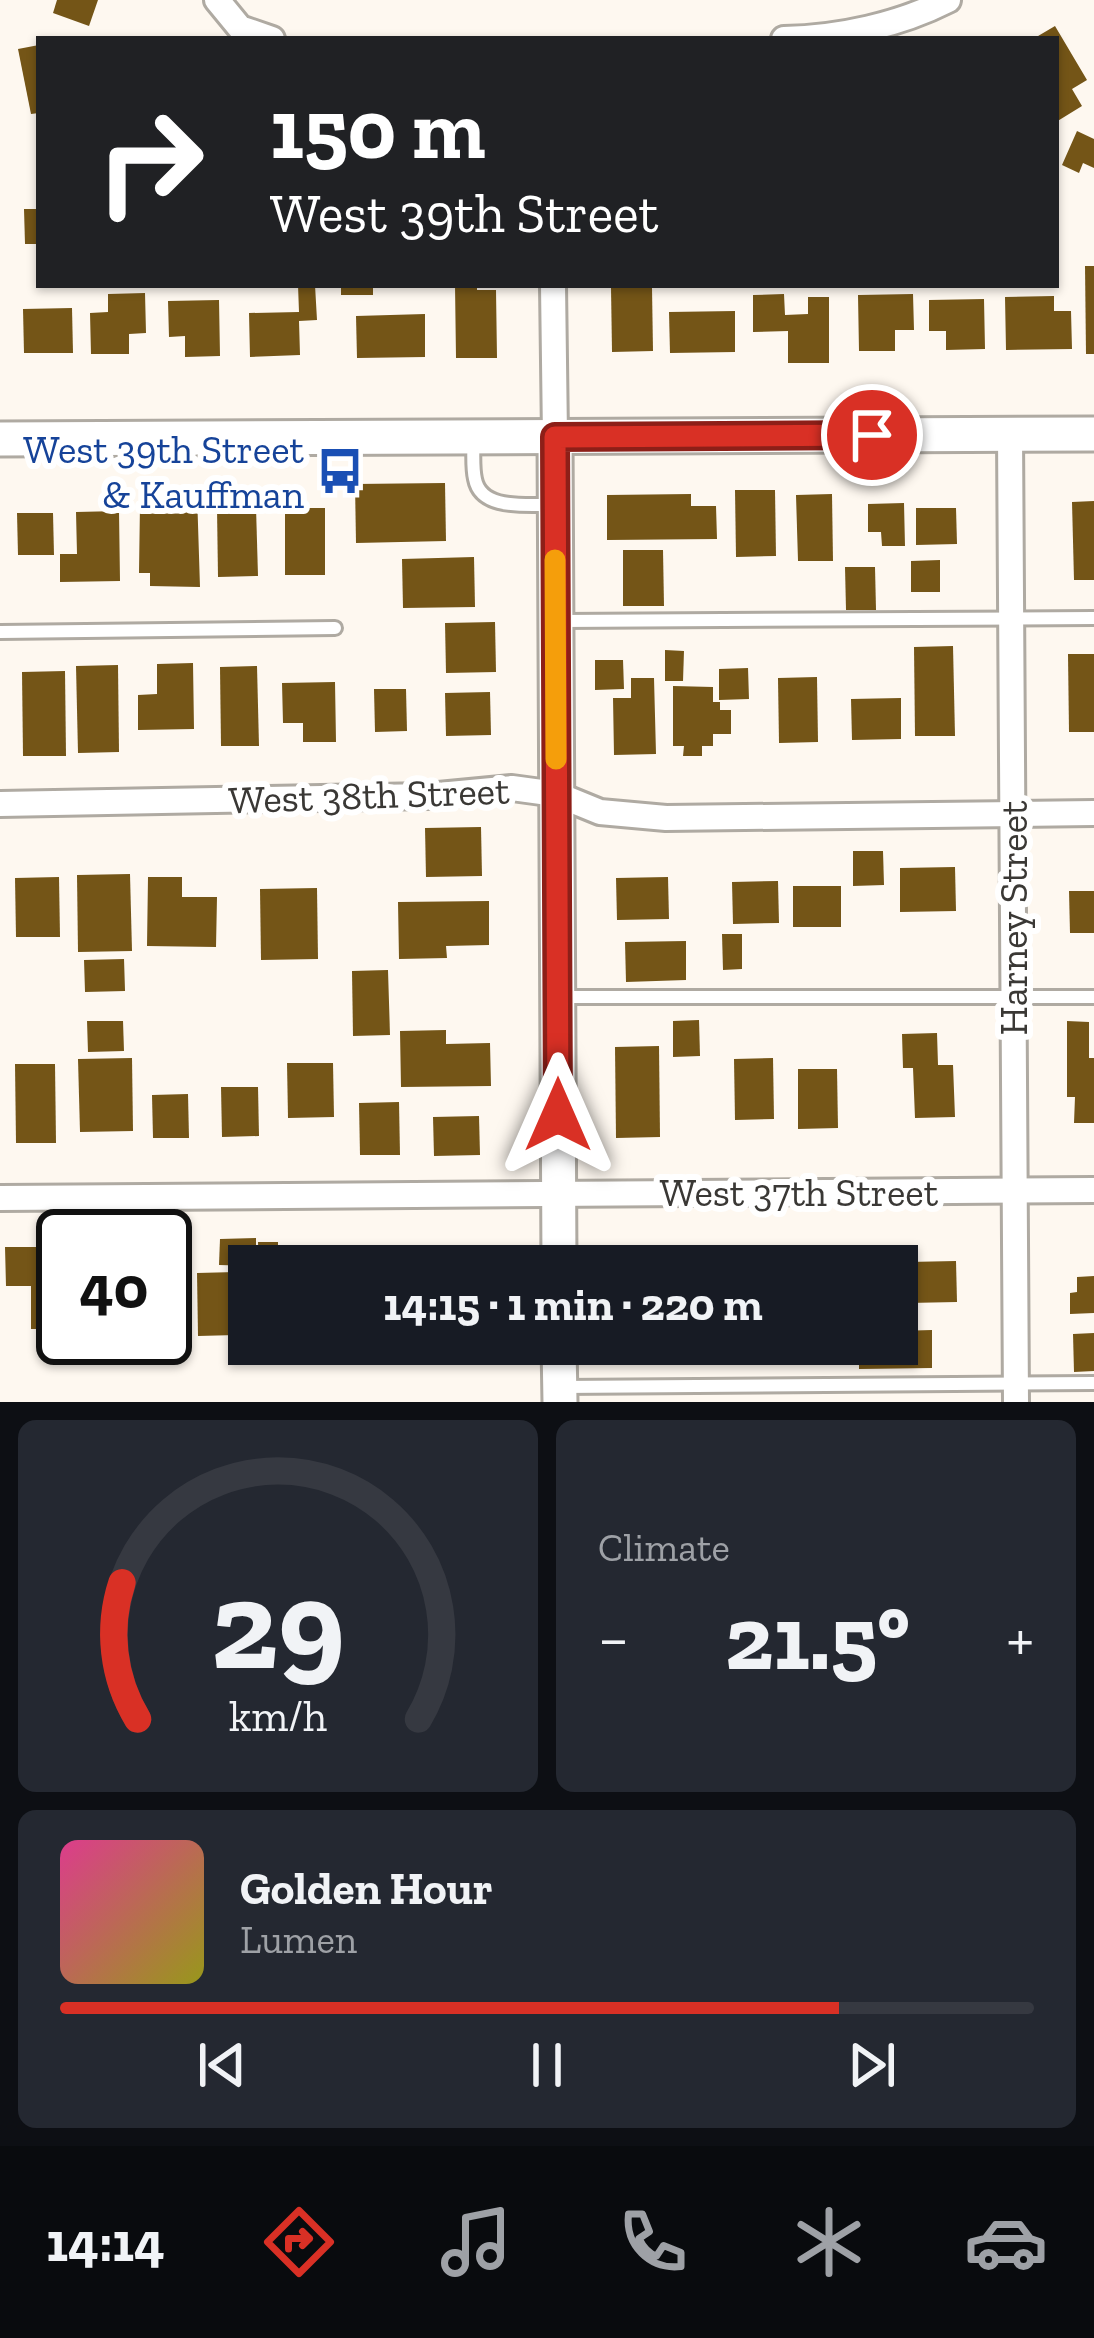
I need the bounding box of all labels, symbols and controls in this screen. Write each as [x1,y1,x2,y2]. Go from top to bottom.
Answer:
text: 150 m [270,79,485,180]
icon: right [72,84,228,240]
text: West 39th Street [270,181,659,246]
pin [821,384,923,486]
icon: arrive [839,402,905,468]
place label: West 39th Street & Kauffman [23,426,305,518]
bus stop icon: West 39th Street & Kauffman [315,446,365,496]
street label: West 38th Street [228,767,511,823]
street label: Harney Street [990,800,1037,1035]
position arrow [495,1052,621,1178]
street label: West 37th Street [660,1169,939,1216]
speed limit sign: 40 [36,1209,192,1365]
text: 14:15 · 1 min · 220 m [383,1278,763,1332]
text: Climate [598,1524,730,1571]
text: 29 [211,1550,345,1700]
text: 21.5° [725,1584,910,1692]
text: − [598,1599,629,1678]
text: + [1006,1599,1034,1678]
text: km/h [229,1691,327,1742]
text: Golden Hour [240,1862,493,1916]
text: Lumen [240,1916,357,1963]
icon: previous [189,2032,255,2098]
icon: pause [514,2032,580,2098]
icon: next [839,2032,905,2098]
icon: directions [257,2200,341,2284]
icon: music [434,2200,518,2284]
icon: phone [611,2200,695,2284]
icon: climate [787,2200,871,2284]
icon: car [964,2200,1048,2284]
text: 14:14 [46,2210,165,2275]

